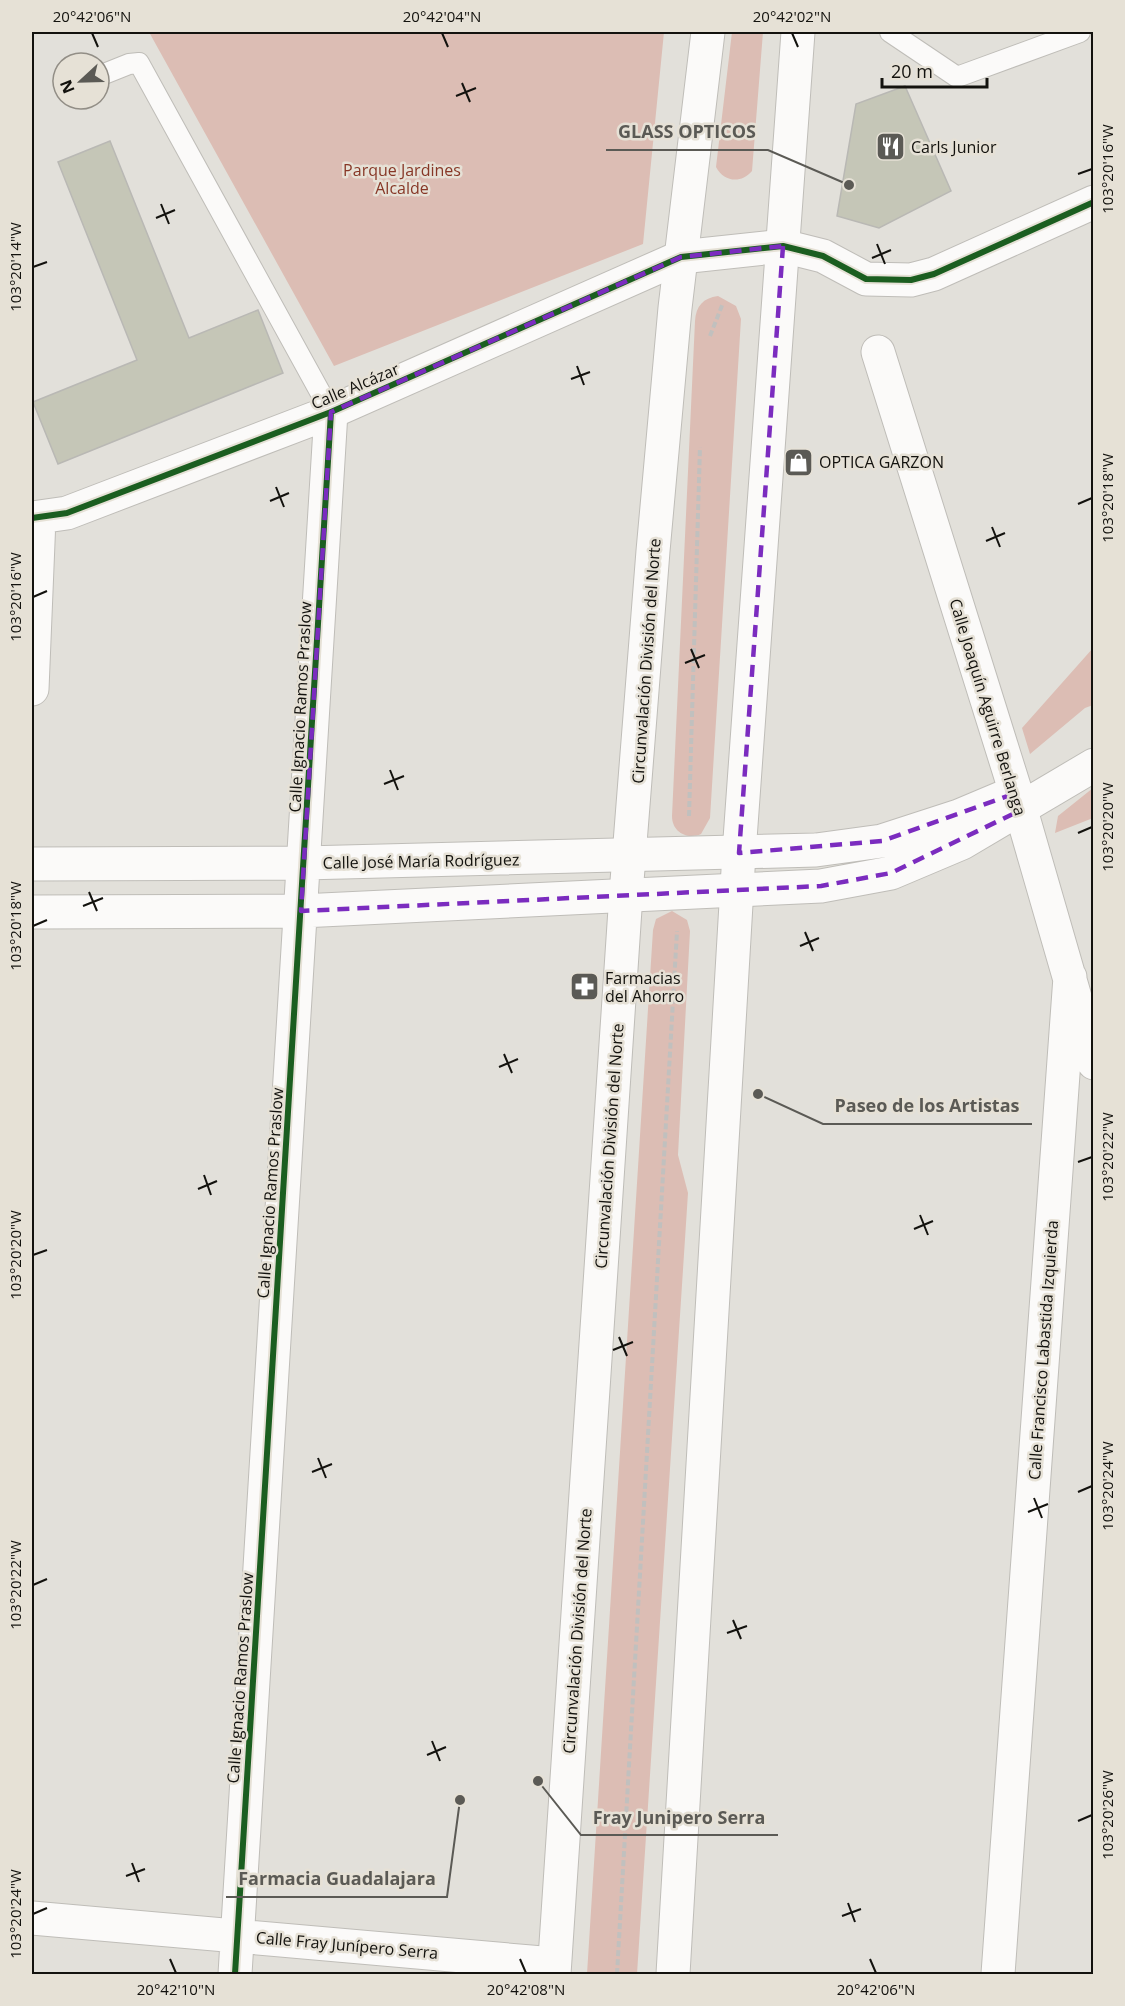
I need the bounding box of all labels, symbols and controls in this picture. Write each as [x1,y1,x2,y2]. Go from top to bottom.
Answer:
text: 20°42'06"N [53,6,131,26]
text: 20°42'04"N [403,6,481,26]
text: 20°42'02"N [753,6,831,26]
north arrow [51,51,111,111]
scale bar [882,51,987,89]
text: 20 m [891,59,933,83]
text: N [54,76,80,97]
callout: GLASS OPTICOS [606,114,768,150]
text: GLASS OPTICOS [618,119,756,143]
text: 103°20'16"W [1097,124,1117,214]
restaurant icon: Carls Junior [874,131,906,163]
place label: Carls Junior [911,136,997,158]
park label: Parque Jardines Alcalde [343,159,461,199]
text: 103°20'14"W [5,222,25,312]
street label: Calle Alcázar [308,357,403,414]
shop icon: OPTICA GARZON [782,446,814,478]
place label: OPTICA GARZON [819,451,944,473]
text: 103°20'18"W [1097,453,1117,543]
street label: Circunvalación División del Norte [626,538,666,784]
text: 103°20'16"W [5,552,25,642]
street label: Calle Joaquín Aguirre Berlanga [944,596,1032,818]
street label: Calle Ignacio Ramos Praslow [283,600,317,813]
text: 103°20'20"W [1097,782,1117,872]
street label: Calle José María Rodríguez [323,848,519,874]
text: 103°20'18"W [5,881,25,971]
place label: Farmacias del Ahorro [605,967,684,1007]
pharmacy icon: Farmacias del Ahorro [568,971,600,1003]
street label: Circunvalación División del Norte [589,1023,629,1269]
street label: Calle Ignacio Ramos Praslow [252,1086,288,1299]
callout: Paseo de los Artistas [823,1088,1032,1124]
text: Paseo de los Artistas [834,1093,1020,1117]
text: 103°20'22"W [1097,1112,1117,1202]
text: 103°20'20"W [5,1210,25,1300]
street label: Calle Francisco Labastida Izquierda [1023,1219,1063,1481]
text: 103°20'24"W [1097,1441,1117,1531]
street label: Circunvalación División del Norte [557,1508,597,1754]
text: 103°20'22"W [5,1540,25,1630]
street label: Calle Ignacio Ramos Praslow [222,1571,258,1784]
text: 103°20'26"W [1097,1770,1117,1860]
callout: Fray Junipero Serra [581,1799,778,1835]
text: Fray Junipero Serra [593,1805,765,1829]
callout: Farmacia Guadalajara [226,1861,447,1897]
text: Farmacia Guadalajara [238,1866,436,1890]
text: 103°20'24"W [5,1869,25,1959]
street label: Calle Fray Junípero Serra [255,1926,439,1964]
text: 20°42'10"N [137,1979,215,1999]
text: 20°42'08"N [487,1979,565,1999]
text: 20°42'06"N [837,1979,915,1999]

